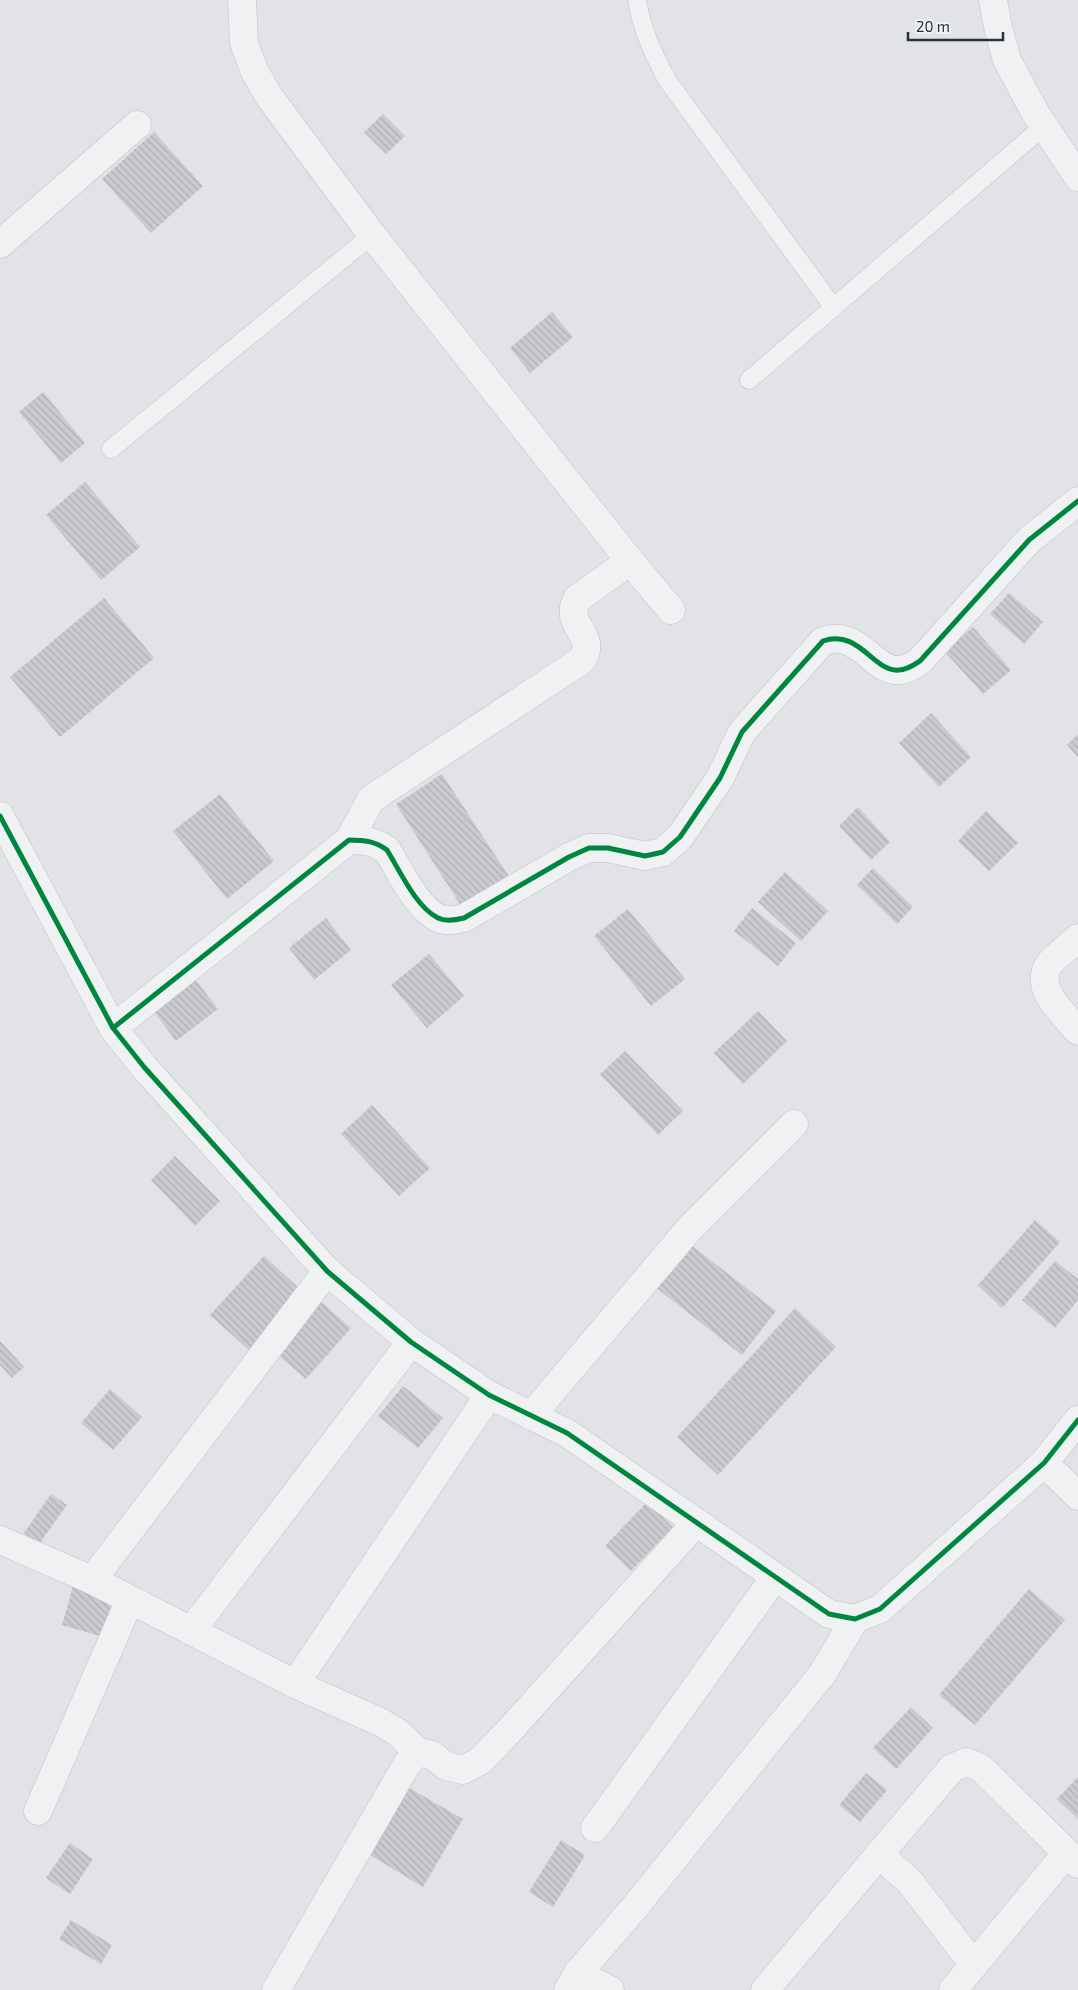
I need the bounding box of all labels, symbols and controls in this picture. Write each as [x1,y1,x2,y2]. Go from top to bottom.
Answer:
scale bar [908,10,1003,42]
text: 20 m [916,17,950,35]

